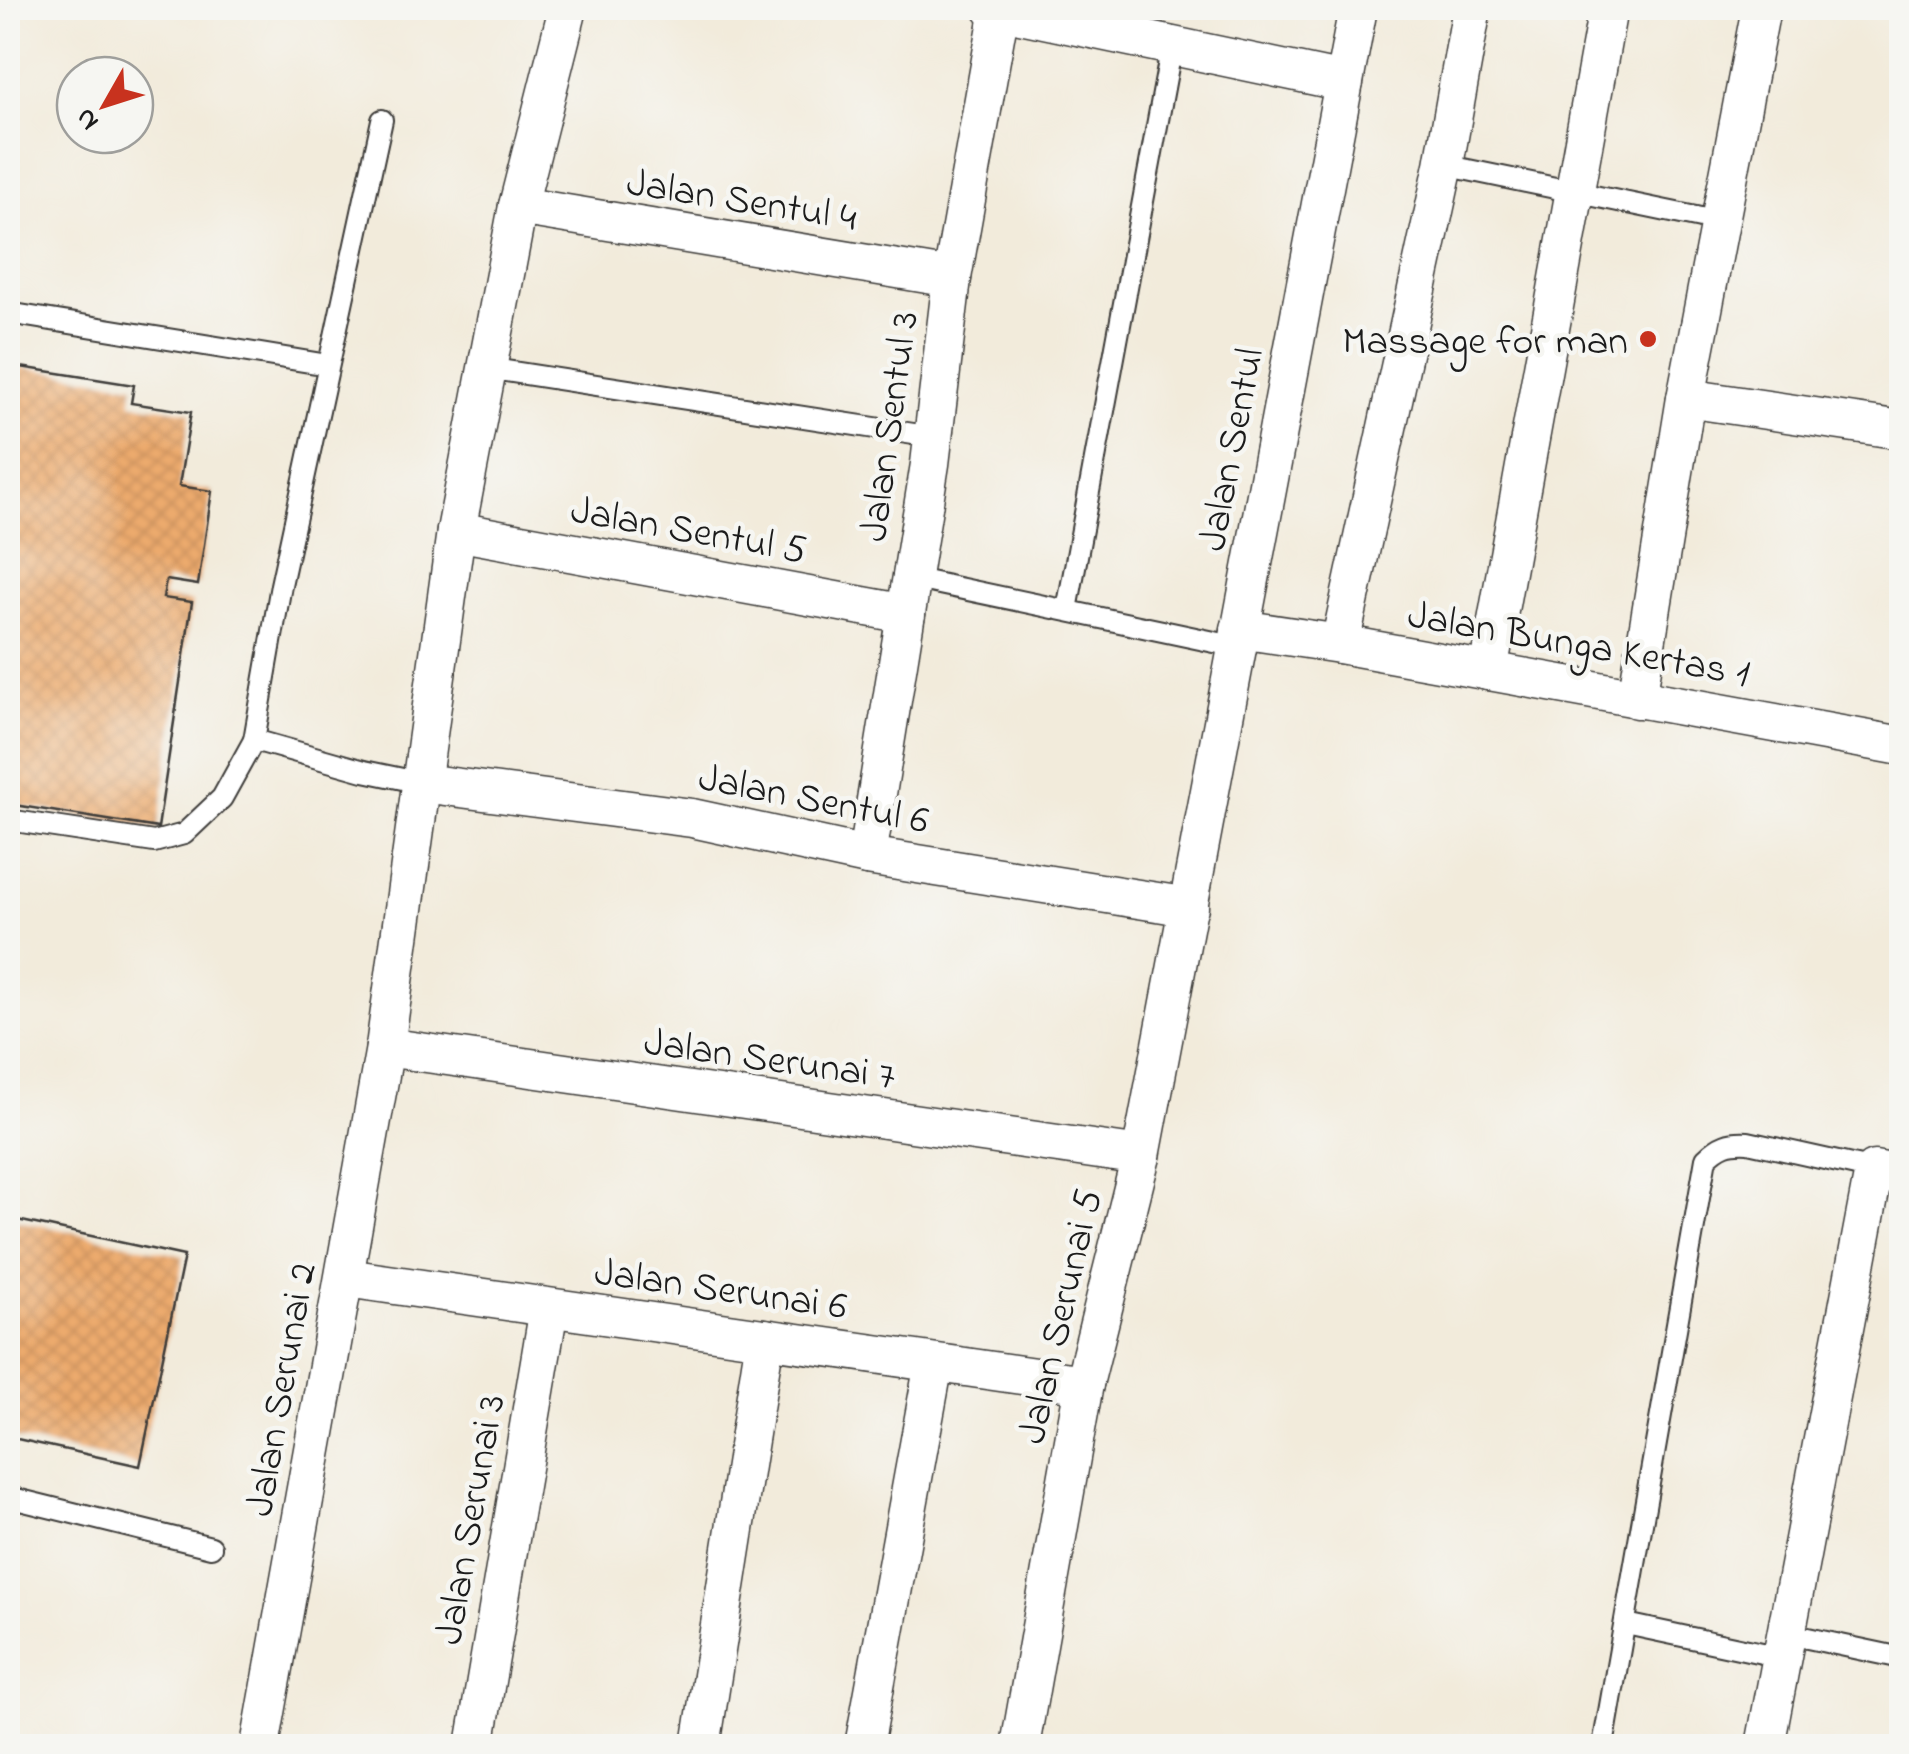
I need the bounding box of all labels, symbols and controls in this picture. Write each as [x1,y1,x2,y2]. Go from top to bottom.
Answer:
north arrow [55,55,155,155]
text: N [66,98,110,139]
street label: Jalan Sentul 4 [622,155,860,250]
street label: Jalan Sentul 3 [846,308,937,546]
place label: Massage for man [1342,314,1628,373]
marker: Massage for man [1637,328,1659,350]
street label: Jalan Sentul [1185,343,1282,556]
street label: Jalan Sentul 5 [566,483,811,582]
street label: Jalan Bunga Kertas 1 [1403,587,1754,706]
street label: Jalan Sentul 6 [693,750,933,853]
street label: Jalan Serunai 7 [640,1015,899,1108]
street label: Jalan Serunai 5 [1004,1184,1120,1450]
street label: Jalan Serunai 6 [590,1245,850,1338]
street label: Jalan Serunai 2 [232,1258,335,1521]
street label: Jalan Serunai 3 [421,1390,523,1649]

